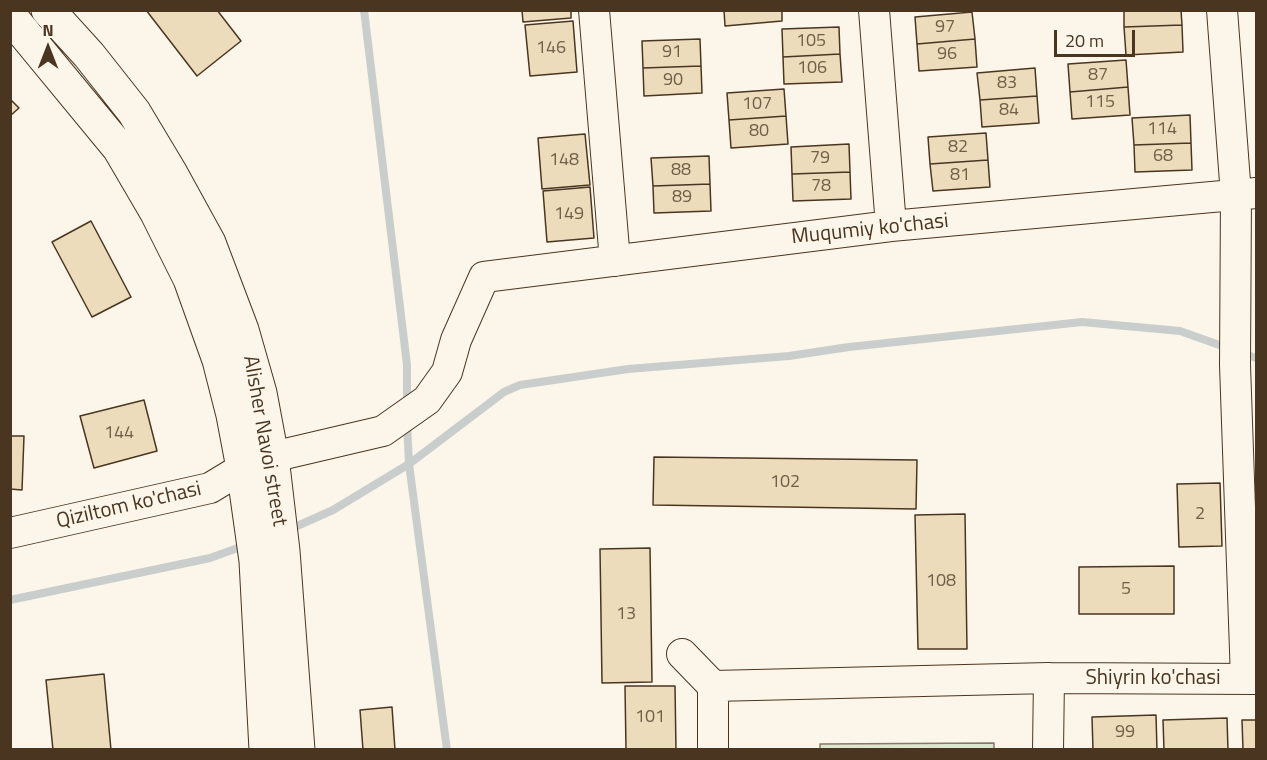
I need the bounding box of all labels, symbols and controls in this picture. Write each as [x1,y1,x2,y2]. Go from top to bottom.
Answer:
house number: 97 [935,17,955,39]
north arrow [18,18,78,78]
text: N [42,18,54,42]
scale bar [1057,18,1138,56]
text: 20 m [1065,27,1104,54]
house number: 105 [796,31,826,53]
house number: 146 [536,38,566,60]
house number: 91 [662,42,682,64]
house number: 96 [937,44,957,66]
house number: 106 [797,58,827,80]
house number: 87 [1088,65,1108,87]
house number: 90 [663,70,683,92]
house number: 83 [997,73,1017,95]
house number: 115 [1085,92,1115,114]
house number: 107 [742,94,772,116]
house number: 84 [999,100,1019,122]
house number: 114 [1147,119,1177,141]
house number: 80 [749,121,769,143]
house number: 82 [948,137,968,159]
house number: 68 [1153,146,1173,168]
house number: 79 [810,148,830,170]
house number: 148 [549,150,579,172]
house number: 88 [671,160,691,182]
house number: 81 [950,165,970,187]
house number: 78 [811,176,831,198]
house number: 89 [672,187,692,209]
house number: 149 [554,204,584,226]
street label: Muqumiy ko'chasi [790,209,950,251]
street label: Alisher Navoi street [237,354,291,528]
house number: 144 [104,423,134,445]
house number: 102 [770,472,800,494]
street label: Qiziltom ko'chasi [54,477,204,535]
house number: 2 [1195,504,1205,526]
house number: 108 [926,571,956,593]
house number: 5 [1121,579,1131,601]
house number: 13 [616,604,636,626]
street label: Shiyrin ko'chasi [1085,666,1221,692]
house number: 101 [635,707,665,729]
house number: 99 [1115,722,1135,744]

